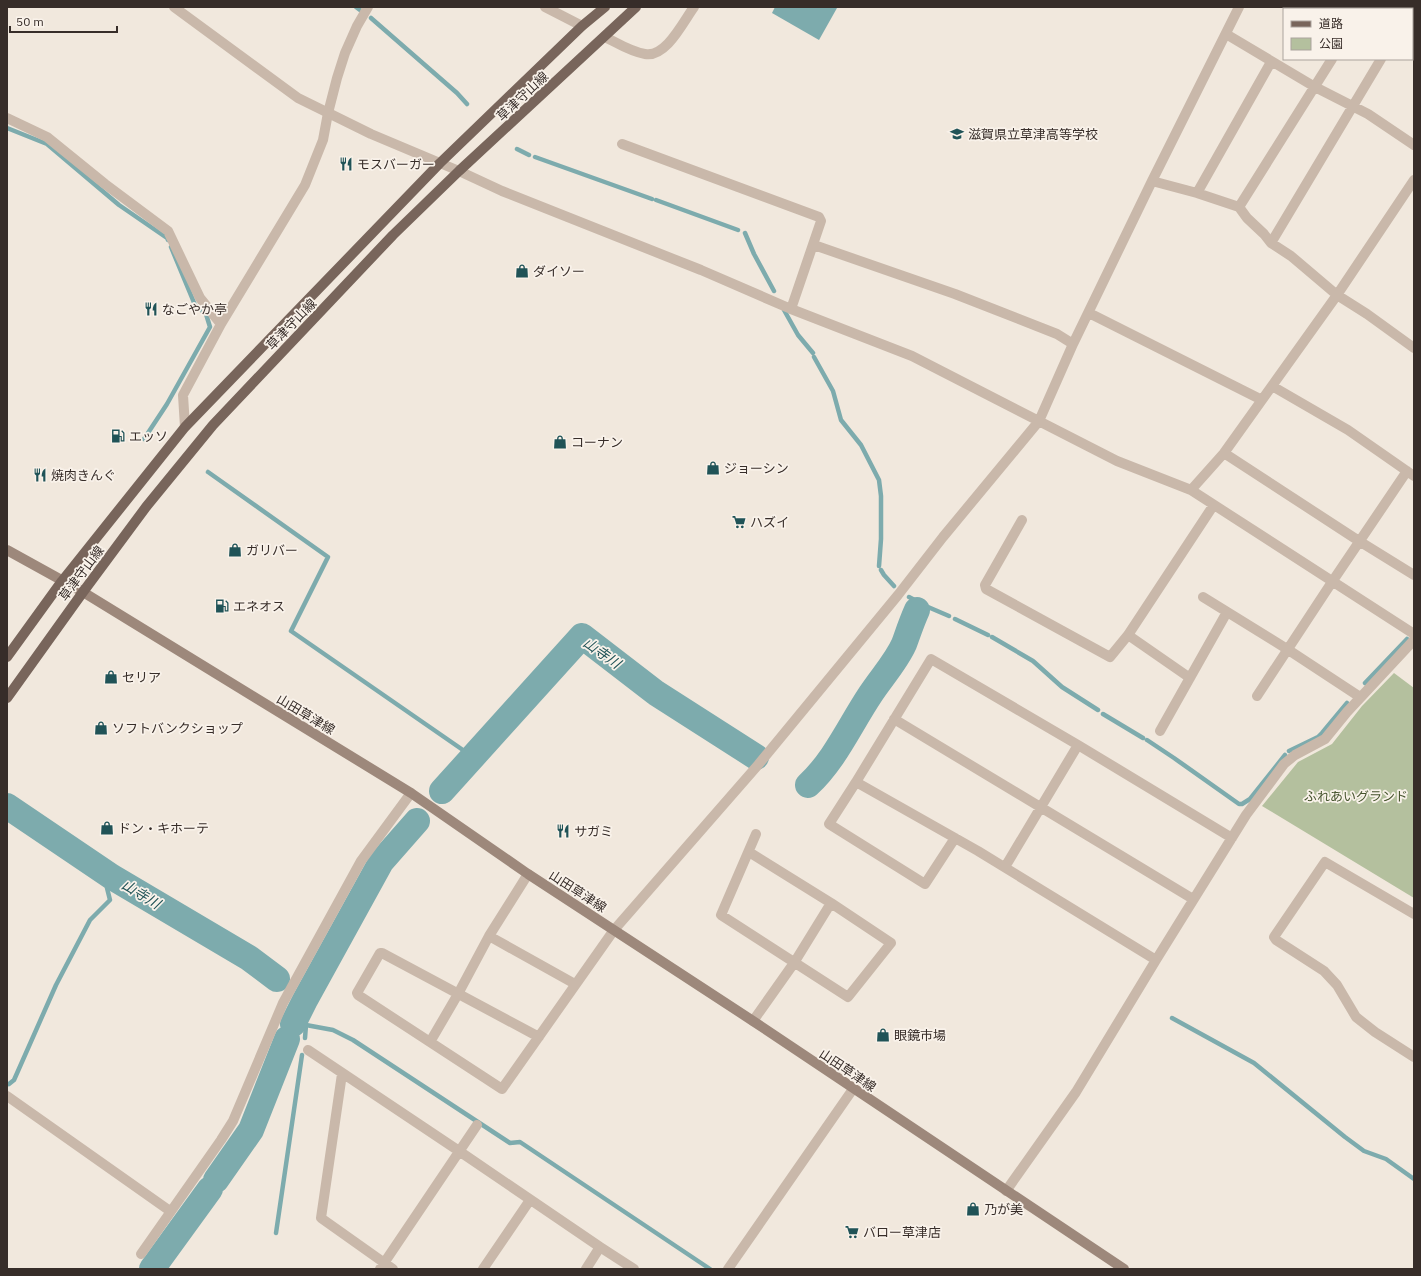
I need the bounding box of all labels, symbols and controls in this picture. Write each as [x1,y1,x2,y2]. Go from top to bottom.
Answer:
scale bar [10,8,117,34]
legend [1283,8,1413,60]
text: 50 m [16,14,44,29]
text: 道路 [1319,16,1343,31]
text: 公園 [1319,36,1343,51]
street label: 草津守山線 [493,68,552,125]
school or university icon: 滋賀県立草津高等学校 [949,126,965,142]
place label: 滋賀県立草津高等学校 [968,126,1098,143]
restaurant icon: モスバーガー [338,156,354,172]
place label: モスバーガー [357,156,435,173]
shop icon: ダイソー [514,263,530,279]
place label: ダイソー [533,263,585,280]
street label: 草津守山線 [263,295,320,354]
restaurant icon: なごやか亭 [143,301,159,317]
place label: なごやか亭 [162,301,227,318]
fuel station icon: エッソ [110,428,126,444]
place label: エッソ [129,428,168,445]
shop icon: コーナン [552,434,568,450]
place label: コーナン [571,434,623,451]
shop icon: ジョーシン [705,460,721,476]
place label: ジョーシン [724,460,789,477]
restaurant icon: 焼肉きんぐ [32,467,48,483]
place label: 焼肉きんぐ [51,467,116,484]
supermarket icon: ハズイ [731,514,747,530]
place label: ハズイ [750,514,789,531]
street label: 草津守山線 [55,542,108,604]
shop icon: ガリバー [227,542,243,558]
place label: ガリバー [246,542,298,559]
fuel station icon: エネオス [214,598,230,614]
place label: エネオス [233,598,285,615]
water label: 山寺川 [580,634,626,674]
shop icon: セリア [103,669,119,685]
place label: セリア [122,669,161,686]
street label: 山田草津線 [274,690,338,738]
shop icon: ソフトバンクショップ [93,720,109,736]
place label: ソフトバンクショップ [112,720,243,737]
park label: ふれあいグランド [1304,788,1408,805]
shop icon: ドン・キホーテ [99,820,115,836]
place label: ドン・キホーテ [118,820,209,837]
restaurant icon: サガミ [555,823,571,839]
place label: サガミ [574,823,613,840]
street label: 山田草津線 [546,867,610,916]
water label: 山寺川 [118,875,165,914]
shop icon: 眼鏡市場 [875,1027,891,1043]
place label: 眼鏡市場 [894,1027,946,1044]
street label: 山田草津線 [816,1045,879,1096]
shop icon: 乃が美 [965,1201,981,1217]
place label: 乃が美 [984,1201,1023,1218]
supermarket icon: バロー草津店 [844,1224,860,1240]
place label: バロー草津店 [863,1224,941,1241]

